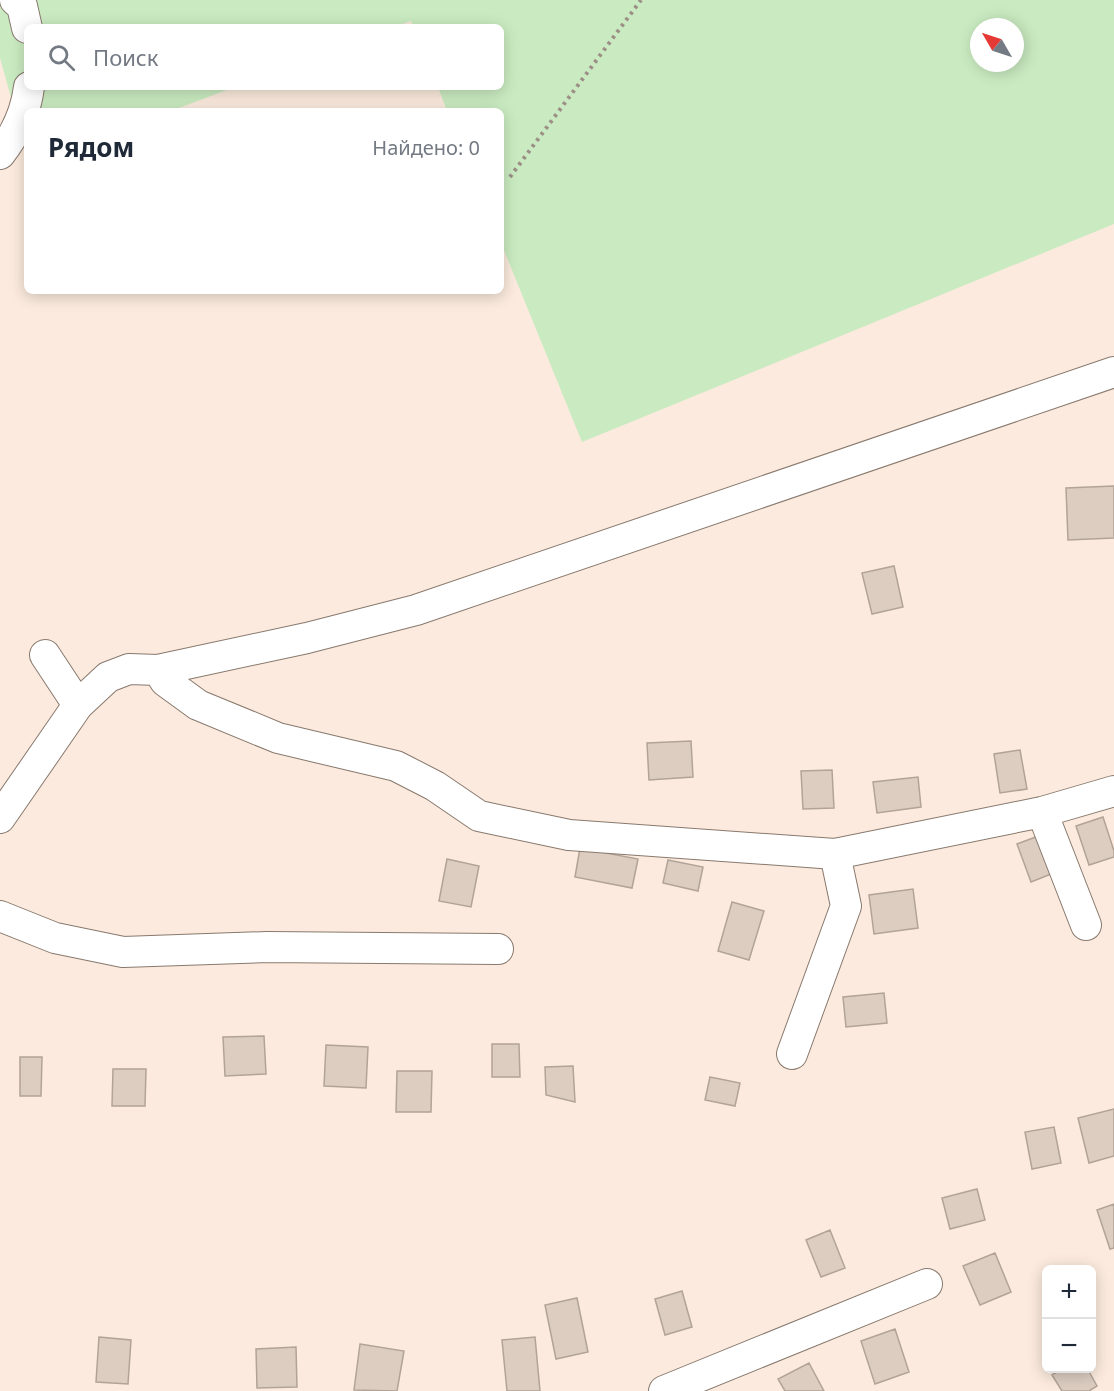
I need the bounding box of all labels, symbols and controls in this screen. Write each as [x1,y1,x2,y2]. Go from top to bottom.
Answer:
north arrow [970,18,1024,72]
search box [24,24,504,90]
icon: search [45,41,78,74]
text: Поиск [93,42,158,72]
text: Рядом [48,129,134,165]
text: Найдено: 0 [372,134,480,161]
map controls [1042,1265,1096,1373]
button: + [1042,1265,1096,1319]
button: − [1042,1319,1096,1373]

